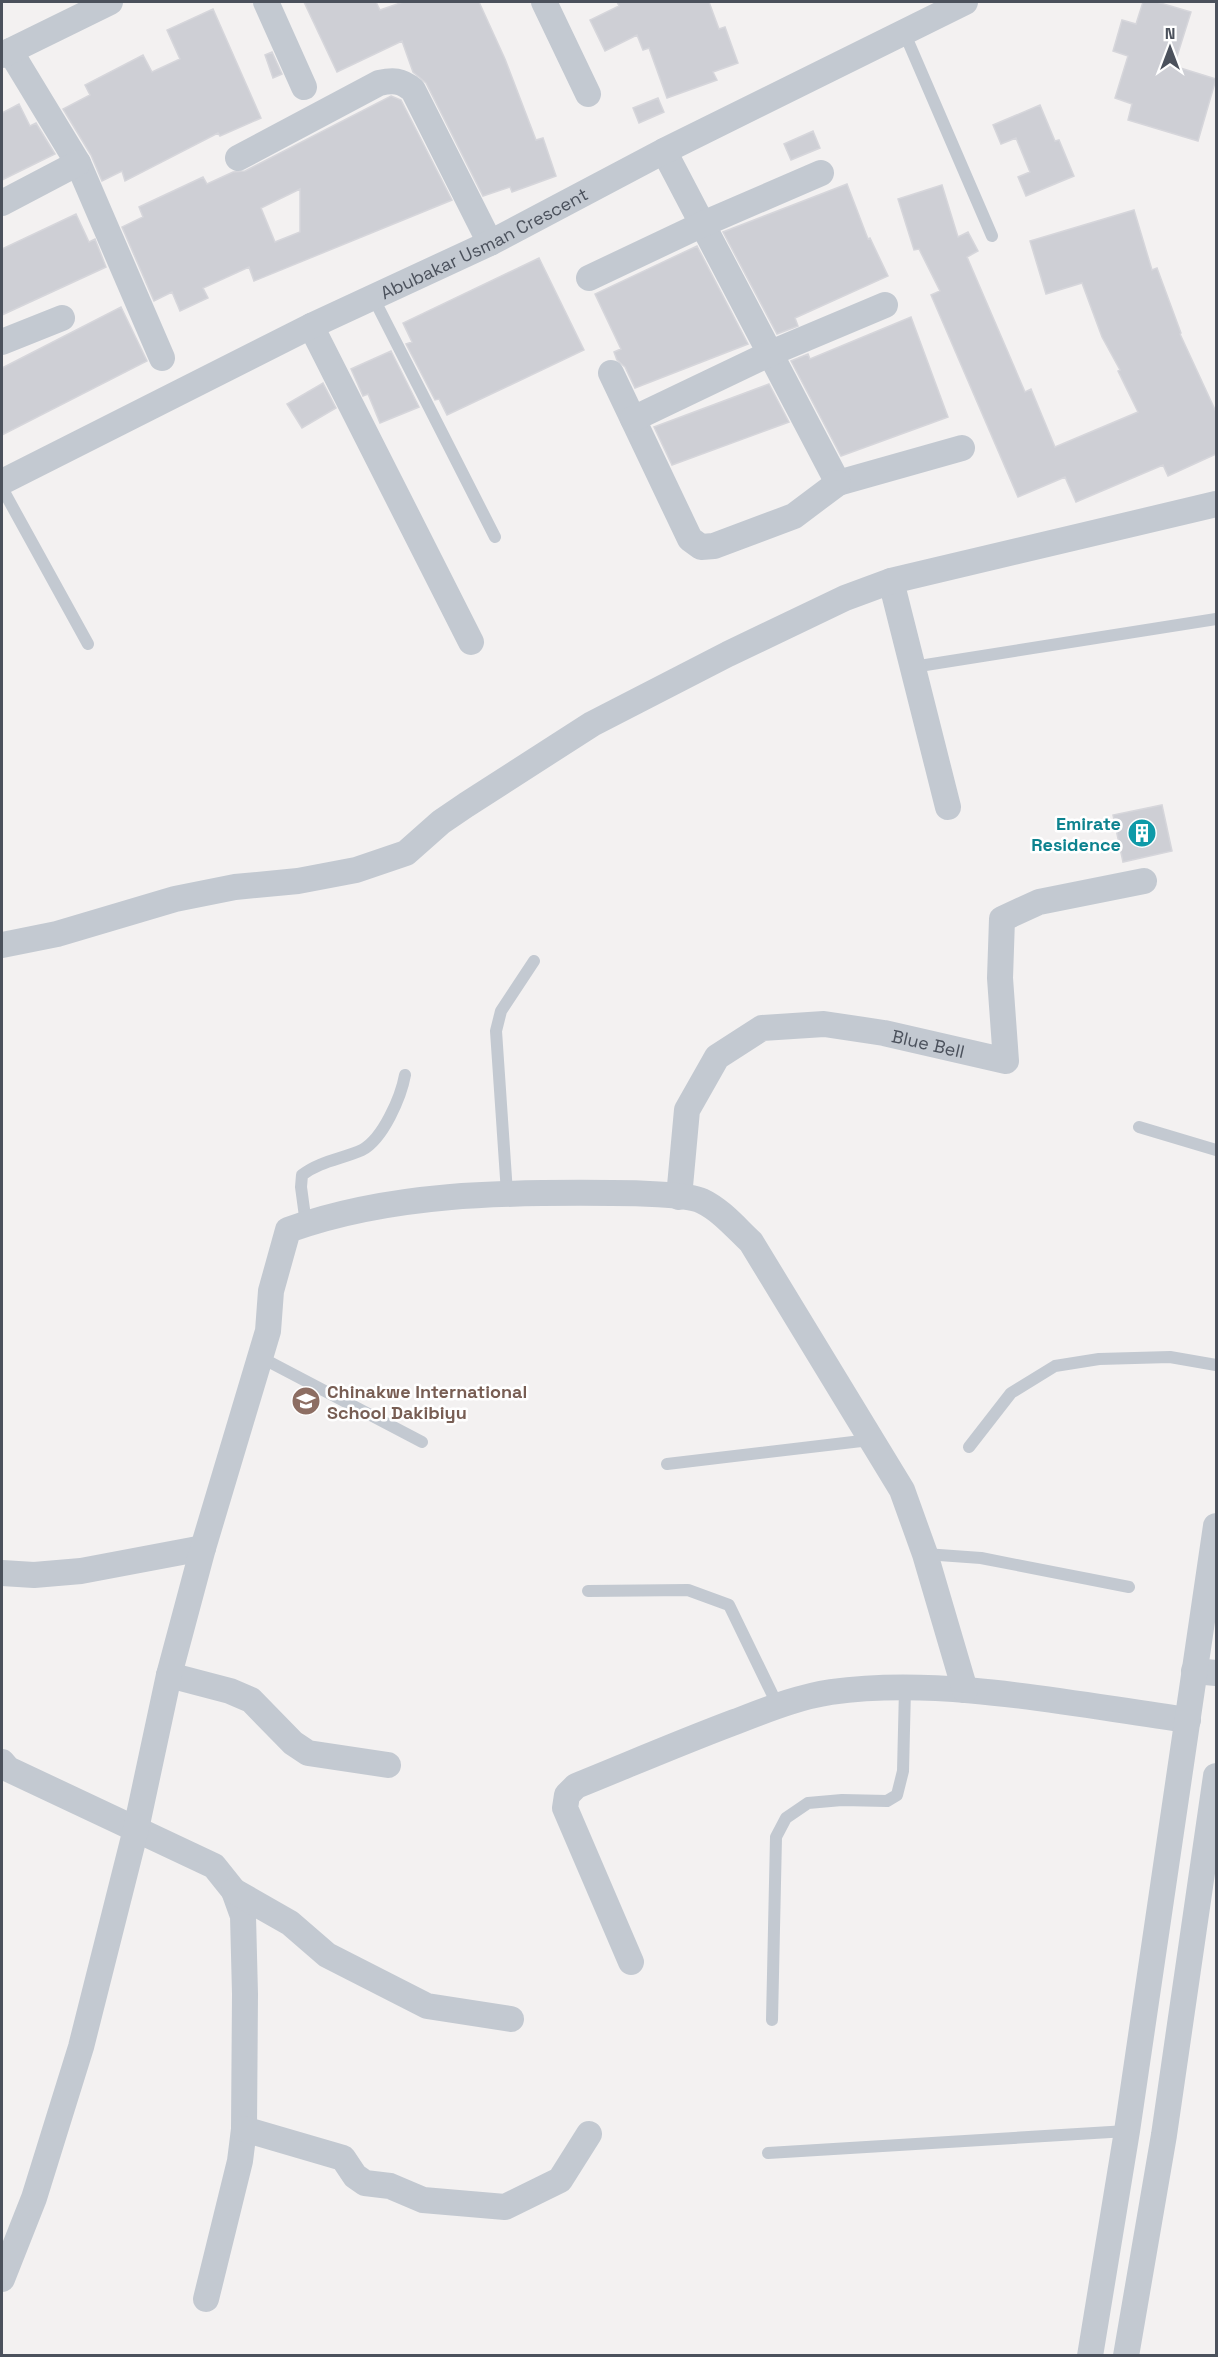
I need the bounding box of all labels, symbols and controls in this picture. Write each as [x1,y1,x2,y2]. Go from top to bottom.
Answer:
north arrow [1140,18,1200,78]
text: N [1165,23,1175,44]
street label: Abubakar Usman Crescent [376,182,592,304]
place label: Emirate Residence [1031,812,1121,856]
building icon: Emirate Residence [1126,817,1158,849]
street label: Blue Bell [890,1024,967,1063]
place label: Chinakwe International School Dakibiyu [327,1380,527,1424]
school or university icon: Chinakwe International School Dakibiyu [290,1385,322,1417]

